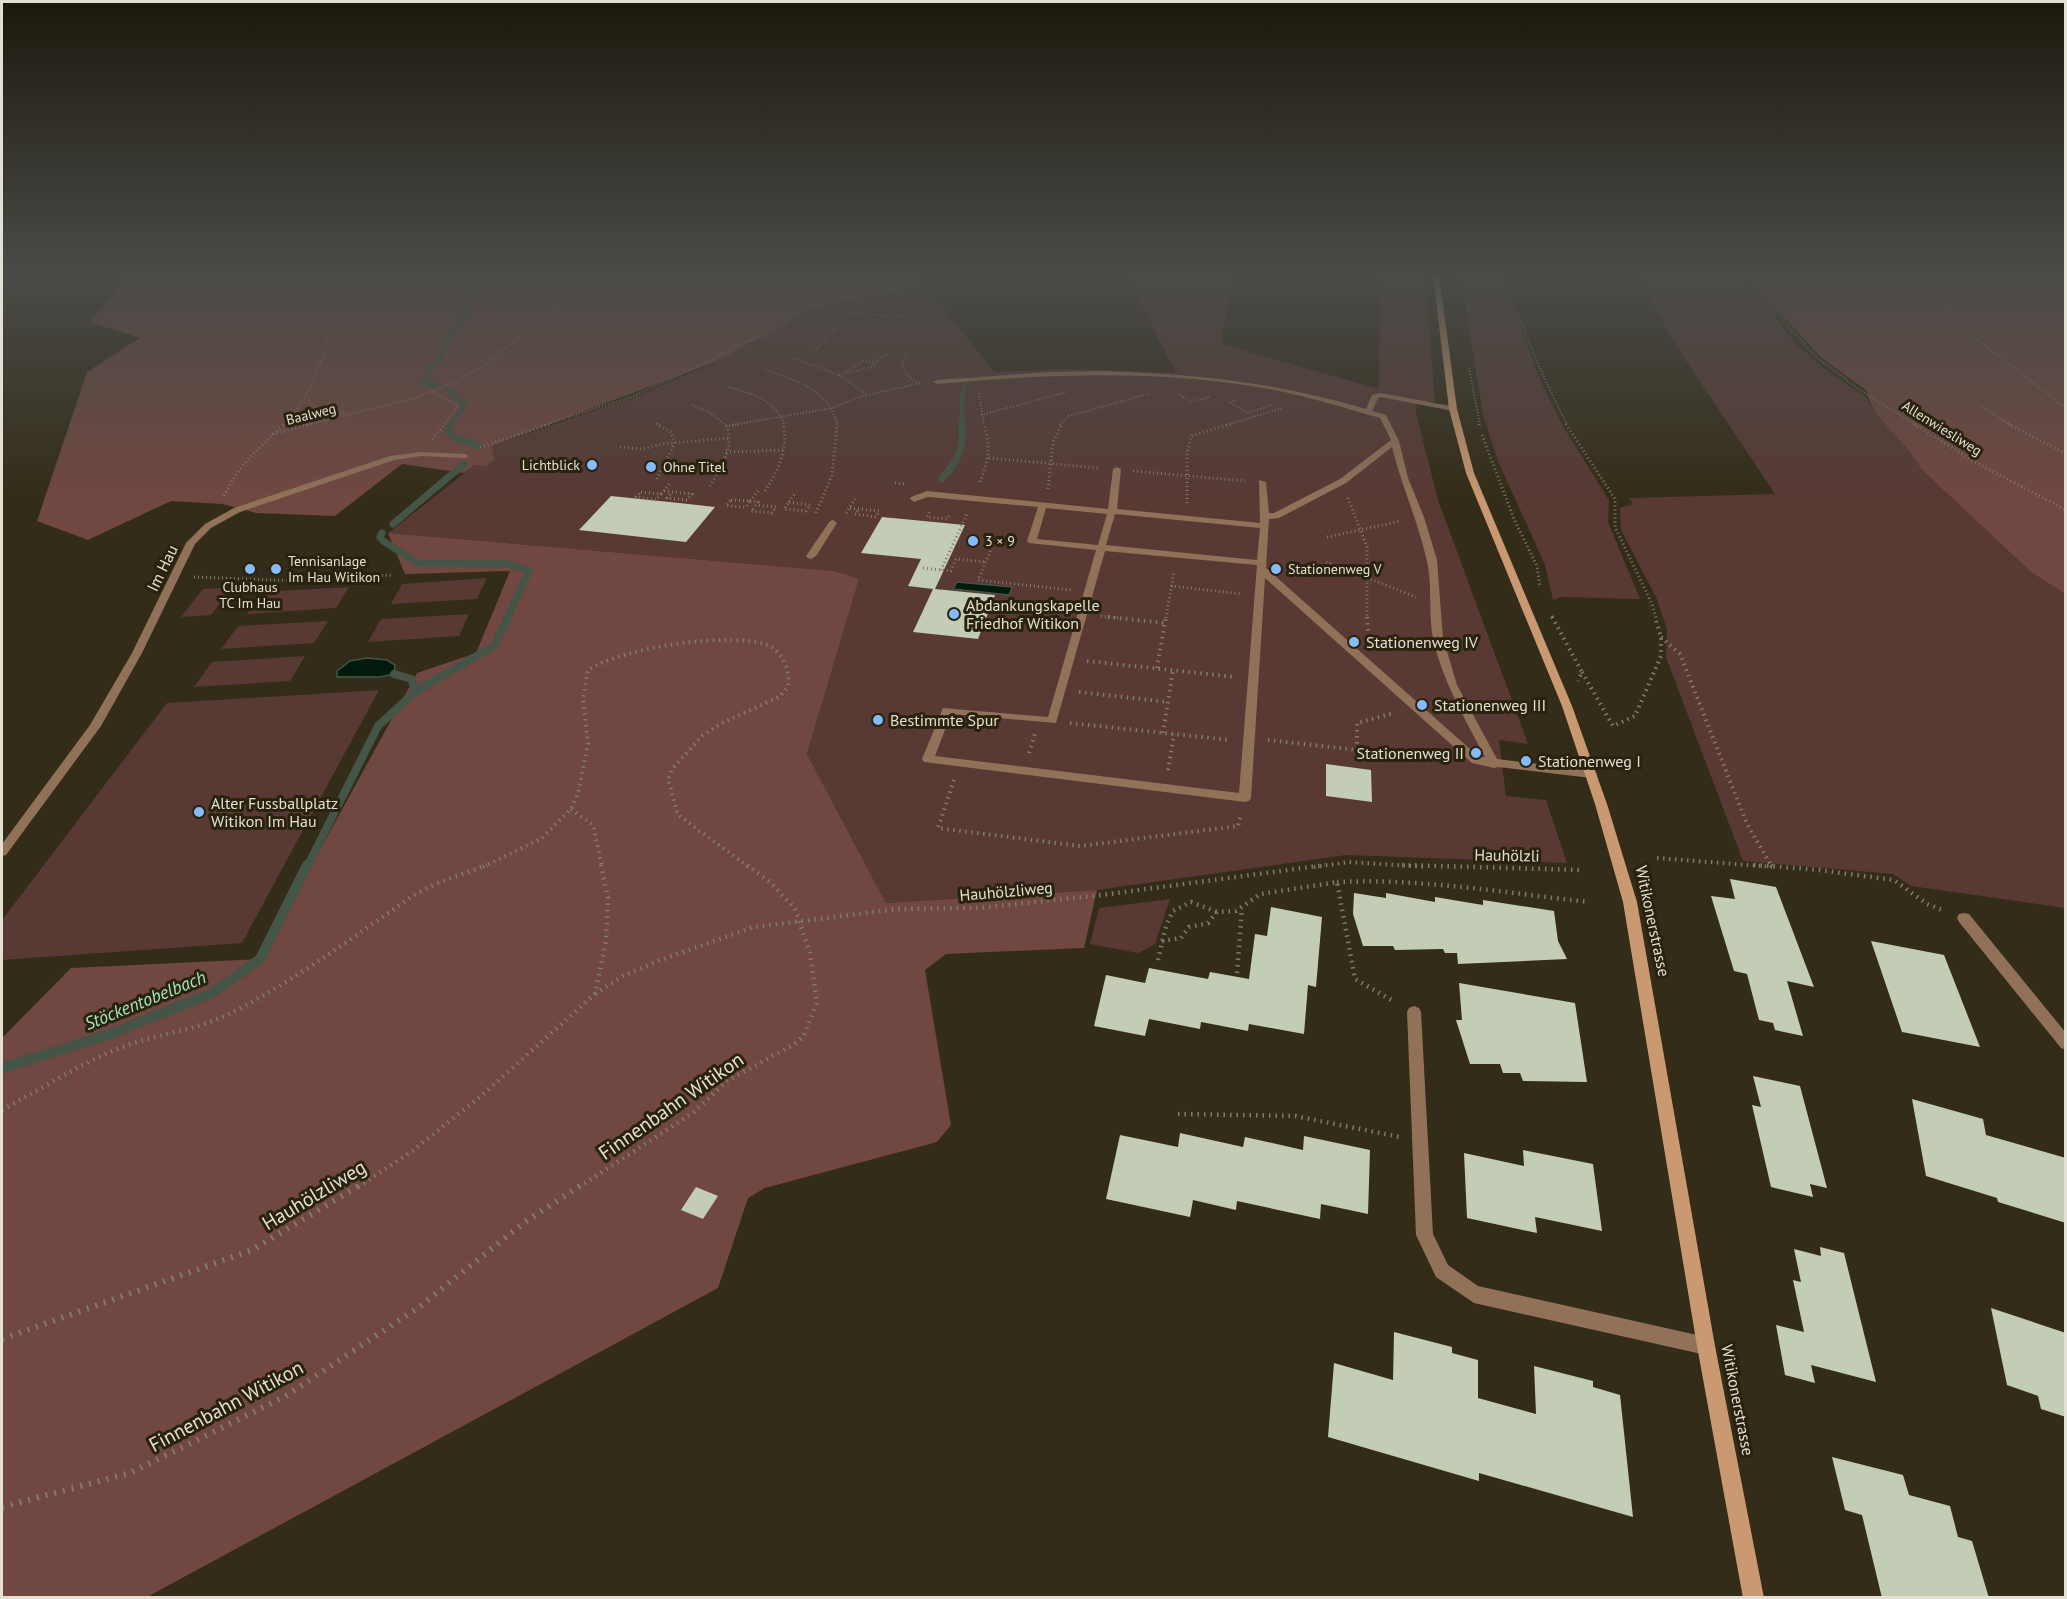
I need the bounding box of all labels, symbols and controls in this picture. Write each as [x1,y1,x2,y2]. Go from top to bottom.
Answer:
street label: Allenwiesliweg [1899,396,1985,460]
street label: Baalweg [284,399,338,429]
place label: Lichtblick [522,456,580,474]
marker: Lichtblick [585,458,599,472]
place label: Ohne Titel [663,458,726,476]
marker: Ohne Titel [644,460,658,474]
place label: 3 × 9 [985,532,1015,550]
marker: 3 × 9 [966,534,980,548]
street label: Im Hau [142,541,182,595]
place label: Tennisanlage Im Hau Witikon [288,552,380,586]
place label: Stationenweg V [1288,560,1381,578]
marker: Clubhaus TC Im Hau [243,562,257,576]
marker: Tennisanlage Im Hau Witikon [269,562,283,576]
marker: Stationenweg V [1269,562,1283,576]
place label: Clubhaus TC Im Hau [219,578,281,612]
place label: Abdankungskapelle Friedhof Witikon [966,595,1100,633]
marker: Abdankungskapelle Friedhof Witikon [947,607,961,621]
place label: Stationenweg IV [1366,632,1479,652]
marker: Stationenweg IV [1347,635,1361,649]
place label: Stationenweg III [1434,695,1546,715]
marker: Stationenweg III [1415,698,1429,712]
place label: Bestimmte Spur [890,710,999,730]
marker: Bestimmte Spur [871,713,885,727]
place label: Stationenweg II [1357,743,1464,763]
marker: Stationenweg II [1469,746,1483,760]
place label: Stationenweg I [1538,751,1641,771]
marker: Stationenweg I [1519,754,1533,768]
place label: Alter Fussballplatz Witikon Im Hau [211,793,338,831]
marker: Alter Fussballplatz Witikon Im Hau [192,805,206,819]
street label: Hauhölzli [1474,844,1540,866]
street label: Witikonerstrasse [1631,864,1675,978]
street label: Hauhölzliweg [959,877,1053,905]
water label: Stöckentobelbach [81,965,209,1035]
street label: Finnenbahn Witikon [593,1046,749,1166]
street label: Hauhölzliweg [257,1154,371,1236]
street label: Witikonerstrasse [1717,1343,1759,1457]
street label: Finnenbahn Witikon [144,1354,308,1458]

